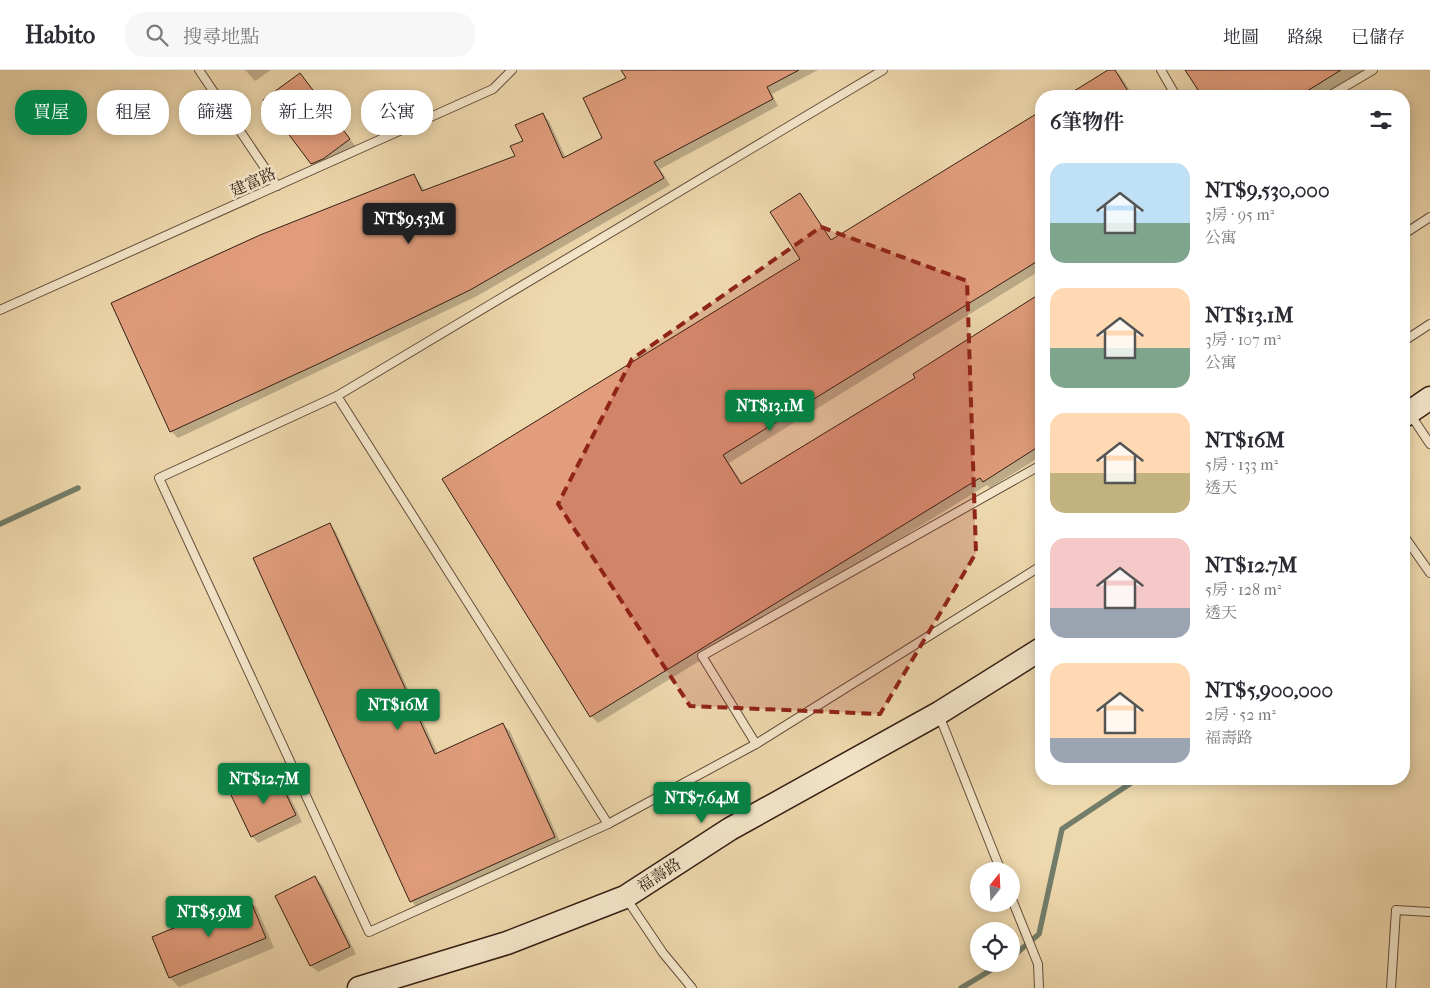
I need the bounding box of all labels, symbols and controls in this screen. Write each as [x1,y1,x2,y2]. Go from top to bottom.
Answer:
search box [125,12,475,57]
text: Habito [25,21,95,49]
icon: search [143,21,171,49]
text: 搜尋地點 [183,26,259,48]
text: 地圖 [1223,27,1259,48]
text: 路線 [1287,27,1323,48]
text: 已儲存 [1351,27,1405,48]
chip: 買屋 [15,90,87,135]
chip: 租屋 [97,90,169,135]
chip: 篩選 [179,90,251,135]
chip: 新上架 [261,90,351,135]
chip: 公寓 [361,90,433,135]
icon: filters [1367,106,1395,134]
text: 6筆物件 [1050,110,1124,134]
street label: 建富路 [227,164,279,200]
text: NT$9,530,000 [1205,178,1330,202]
icon: home [1090,183,1150,243]
pin: NT$9.53M [357,202,461,245]
text: 3房 · 95 m² [1205,205,1274,224]
text: NT$9.53M [374,209,444,228]
text: 公寓 [1205,228,1237,247]
text: NT$13.1M [1205,303,1294,327]
icon: home [1090,308,1150,368]
text: 3房 · 107 m² [1205,330,1281,349]
text: 公寓 [1205,353,1237,372]
pin: NT$13.1M [718,390,822,432]
text: NT$13.1M [736,396,804,415]
text: NT$16M [1205,428,1285,452]
icon: home [1090,433,1150,493]
text: 5房 · 133 m² [1205,455,1278,474]
text: 透天 [1205,478,1237,497]
text: NT$12.7M [1205,553,1297,577]
icon: home [1090,558,1150,618]
text: 5房 · 128 m² [1205,580,1281,599]
text: 透天 [1205,603,1237,622]
text: NT$5,900,000 [1205,678,1333,702]
icon: home [1090,683,1150,743]
pin: NT$16M [357,688,439,731]
text: NT$16M [368,695,428,714]
text: 2房 · 52 m² [1205,705,1276,724]
text: 福壽路 [1205,728,1253,747]
pin: NT$12.7M [212,762,316,805]
text: NT$12.7M [229,769,299,788]
pin: NT$7.64M [650,782,754,824]
text: NT$7.64M [665,788,739,807]
street label: 福壽路 [634,854,684,896]
north arrow [970,862,1020,912]
map controls [970,862,1020,972]
pin: NT$5.9M [163,896,255,938]
text: NT$5.9M [177,902,241,921]
button: locate [970,922,1020,972]

